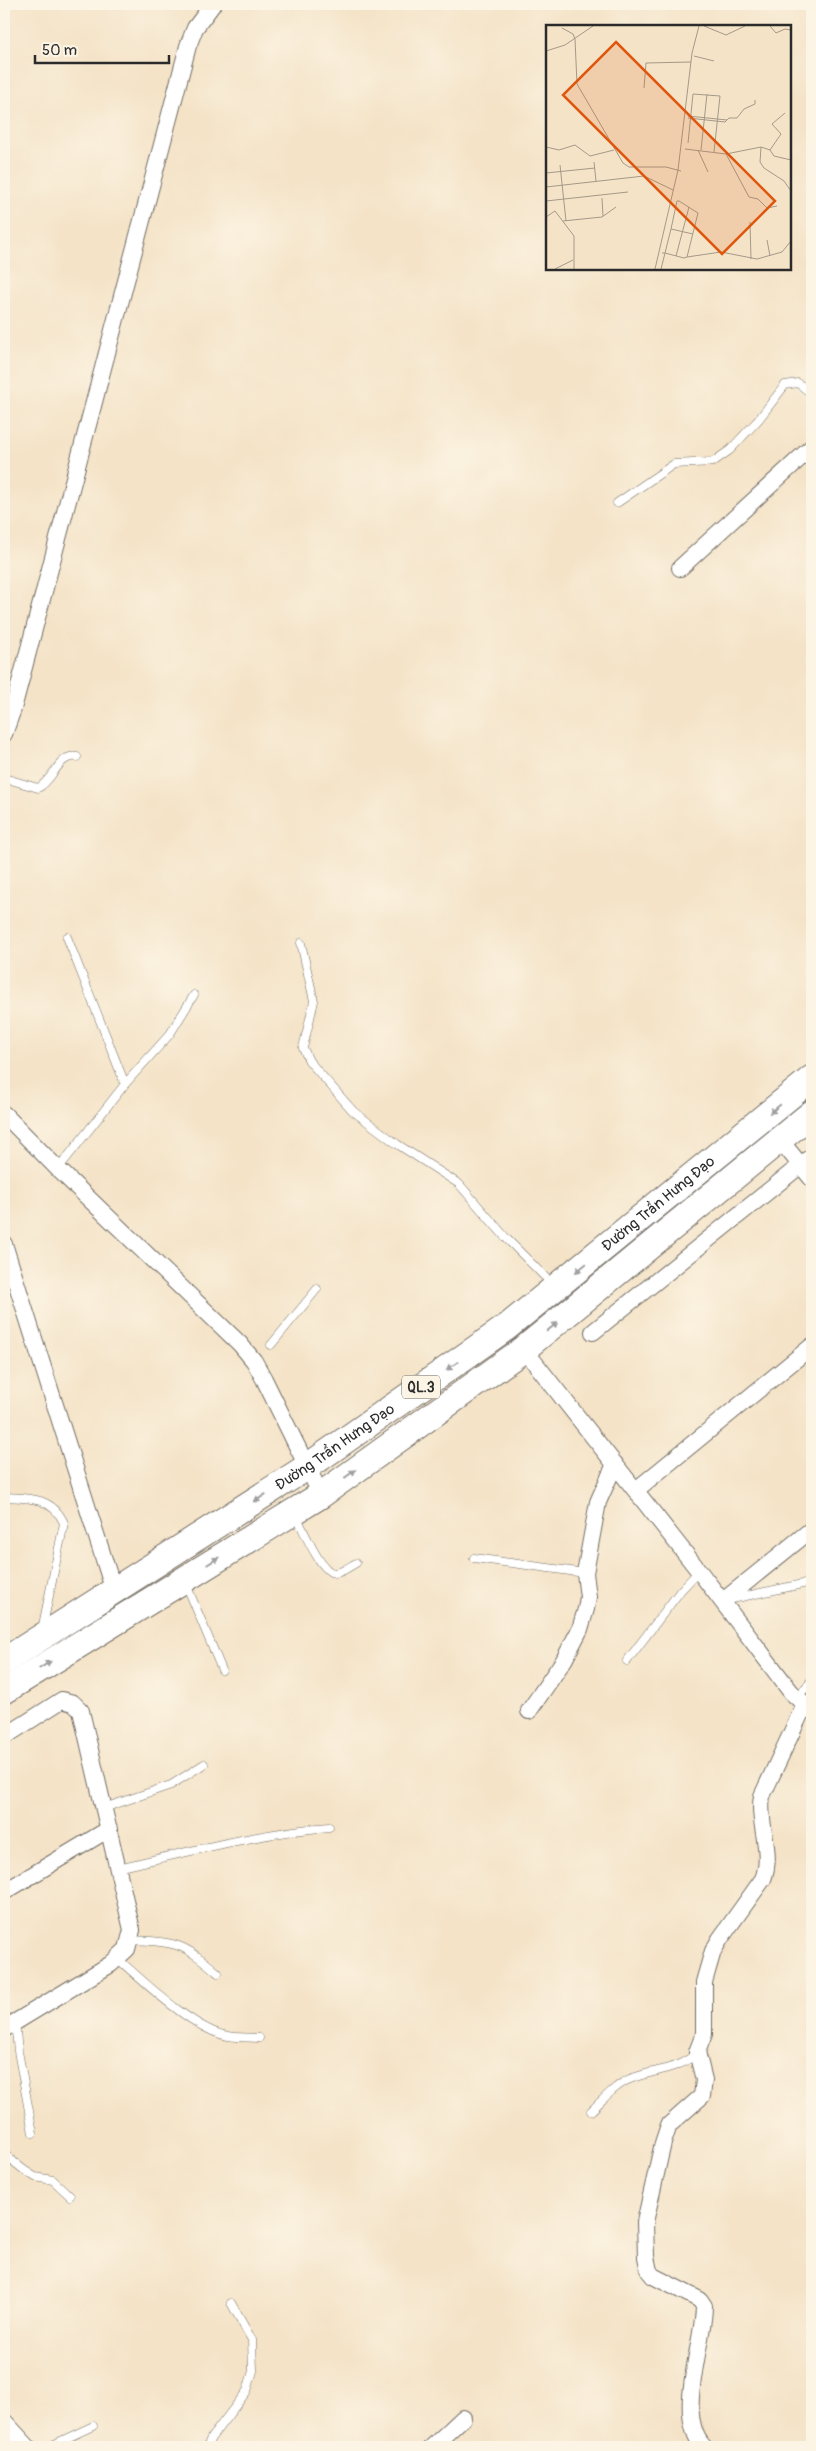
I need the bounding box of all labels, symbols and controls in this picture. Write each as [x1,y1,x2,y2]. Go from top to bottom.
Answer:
inset map [546,25,791,270]
scale bar [35,32,169,64]
text: 50 m [42,41,77,60]
one-way arrow [768,1104,781,1115]
street label: Đường Trần Hưng Đạo [598,1152,719,1255]
one-way arrow [575,1262,588,1273]
one-way arrow [545,1321,558,1332]
one-way arrow [445,1361,459,1371]
road number: QL.3 [402,1375,440,1398]
street label: Đường Trần Hưng Đạo [271,1399,398,1494]
one-way arrow [343,1469,357,1479]
one-way arrow [254,1493,267,1502]
one-way arrow [206,1556,219,1565]
one-way arrow [38,1660,52,1670]

